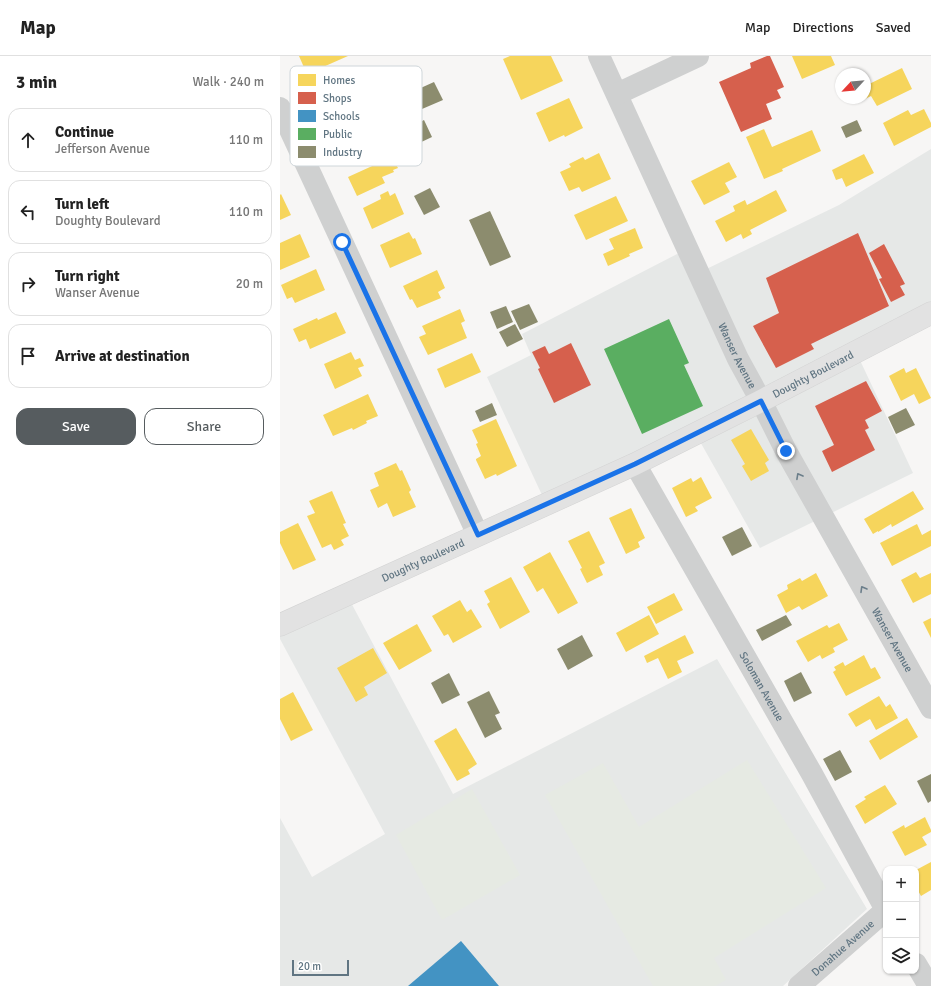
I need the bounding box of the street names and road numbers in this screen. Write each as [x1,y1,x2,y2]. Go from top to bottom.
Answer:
street label: Wanser Avenue [715,321,759,391]
street label: Doughty Boulevard [770,348,856,401]
street label: Doughty Boulevard [380,536,467,585]
street label: Wanser Avenue [869,606,915,675]
street label: Soloman Avenue [737,649,786,724]
street label: Donahue Avenue [809,917,877,979]

